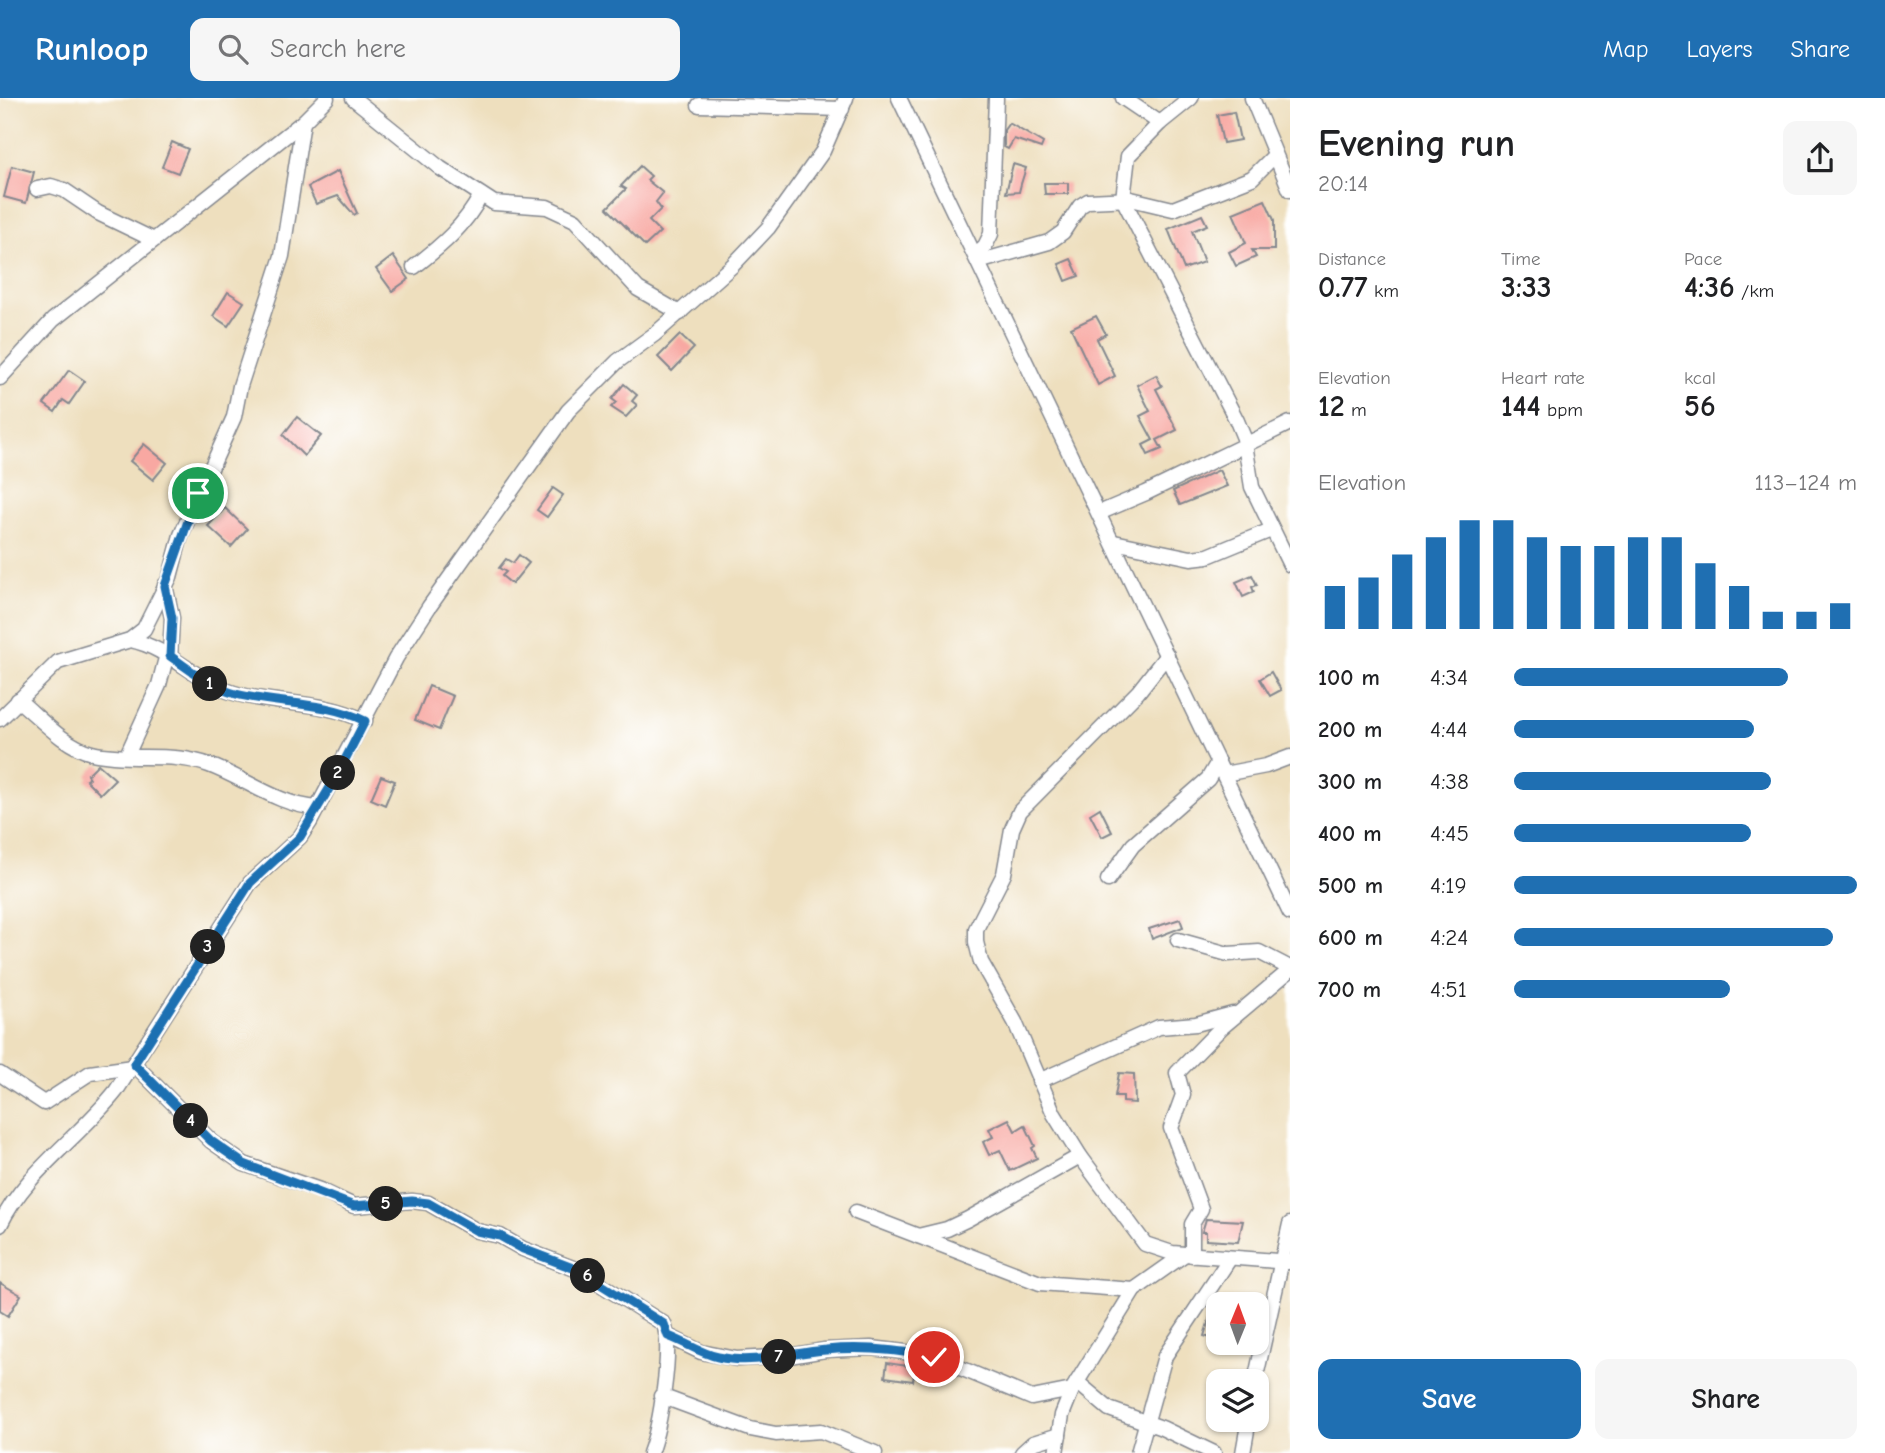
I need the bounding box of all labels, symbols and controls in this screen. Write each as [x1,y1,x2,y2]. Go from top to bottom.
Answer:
search box [190,18,680,81]
text: Runloop [35,30,148,68]
icon: search [214,30,252,68]
text: Search here [270,34,406,64]
text: Map [1603,35,1649,63]
text: Layers [1687,35,1752,63]
text: Share [1790,35,1850,63]
button: share [1783,121,1857,195]
text: Evening run [1318,122,1515,166]
text: 20:14 [1318,170,1368,197]
text: Distance [1318,248,1386,270]
text: Time [1501,248,1540,270]
text: Pace [1684,248,1722,270]
text: 0.77 [1318,270,1368,305]
text: 3:33 [1501,270,1552,305]
text: 4:36 [1684,270,1735,305]
text: km [1368,280,1399,302]
text: /km [1735,280,1774,302]
text: Elevation [1318,367,1391,389]
text: Heart rate [1501,367,1585,389]
text: kcal [1684,367,1716,389]
text: 12 [1318,389,1345,424]
text: 144 [1501,389,1541,424]
text: 56 [1684,389,1716,424]
text: m [1345,399,1367,421]
text: bpm [1541,399,1583,421]
pin [168,463,228,523]
text: Elevation [1318,469,1406,496]
text: 113–124 m [1754,469,1857,496]
icon: arrive [179,474,217,512]
text: 100 m [1318,664,1380,691]
text: 4:34 [1430,664,1468,691]
pin: 1 [192,666,228,702]
text: 1 [206,672,213,694]
text: 200 m [1318,716,1382,743]
text: 4:44 [1430,716,1468,743]
pin: 2 [320,756,356,790]
text: 2 [333,761,342,783]
text: 300 m [1318,768,1382,795]
text: 4:38 [1430,768,1469,795]
text: 400 m [1318,820,1382,847]
text: 4:45 [1430,820,1469,847]
text: 500 m [1318,872,1383,899]
text: 4:19 [1430,872,1467,899]
text: 600 m [1318,924,1383,951]
text: 4:24 [1430,924,1468,951]
pin: 3 [190,930,226,964]
text: 3 [203,935,212,957]
text: 700 m [1318,976,1381,1003]
text: 4:51 [1430,976,1467,1003]
pin: 4 [174,1104,208,1138]
text: 4 [186,1109,195,1131]
pin: 5 [368,1186,404,1222]
text: 5 [380,1192,391,1214]
pin: 6 [570,1258,606,1294]
text: 6 [583,1264,592,1286]
north arrow [1206,1292,1269,1354]
map controls [1206,1292,1269,1432]
pin [904,1327,964,1387]
icon: check [915,1338,953,1376]
pin: 7 [762,1340,796,1374]
text: 7 [774,1345,783,1367]
button: Save [1318,1359,1581,1439]
button: Share [1595,1359,1857,1439]
button: layers [1206,1369,1269,1432]

